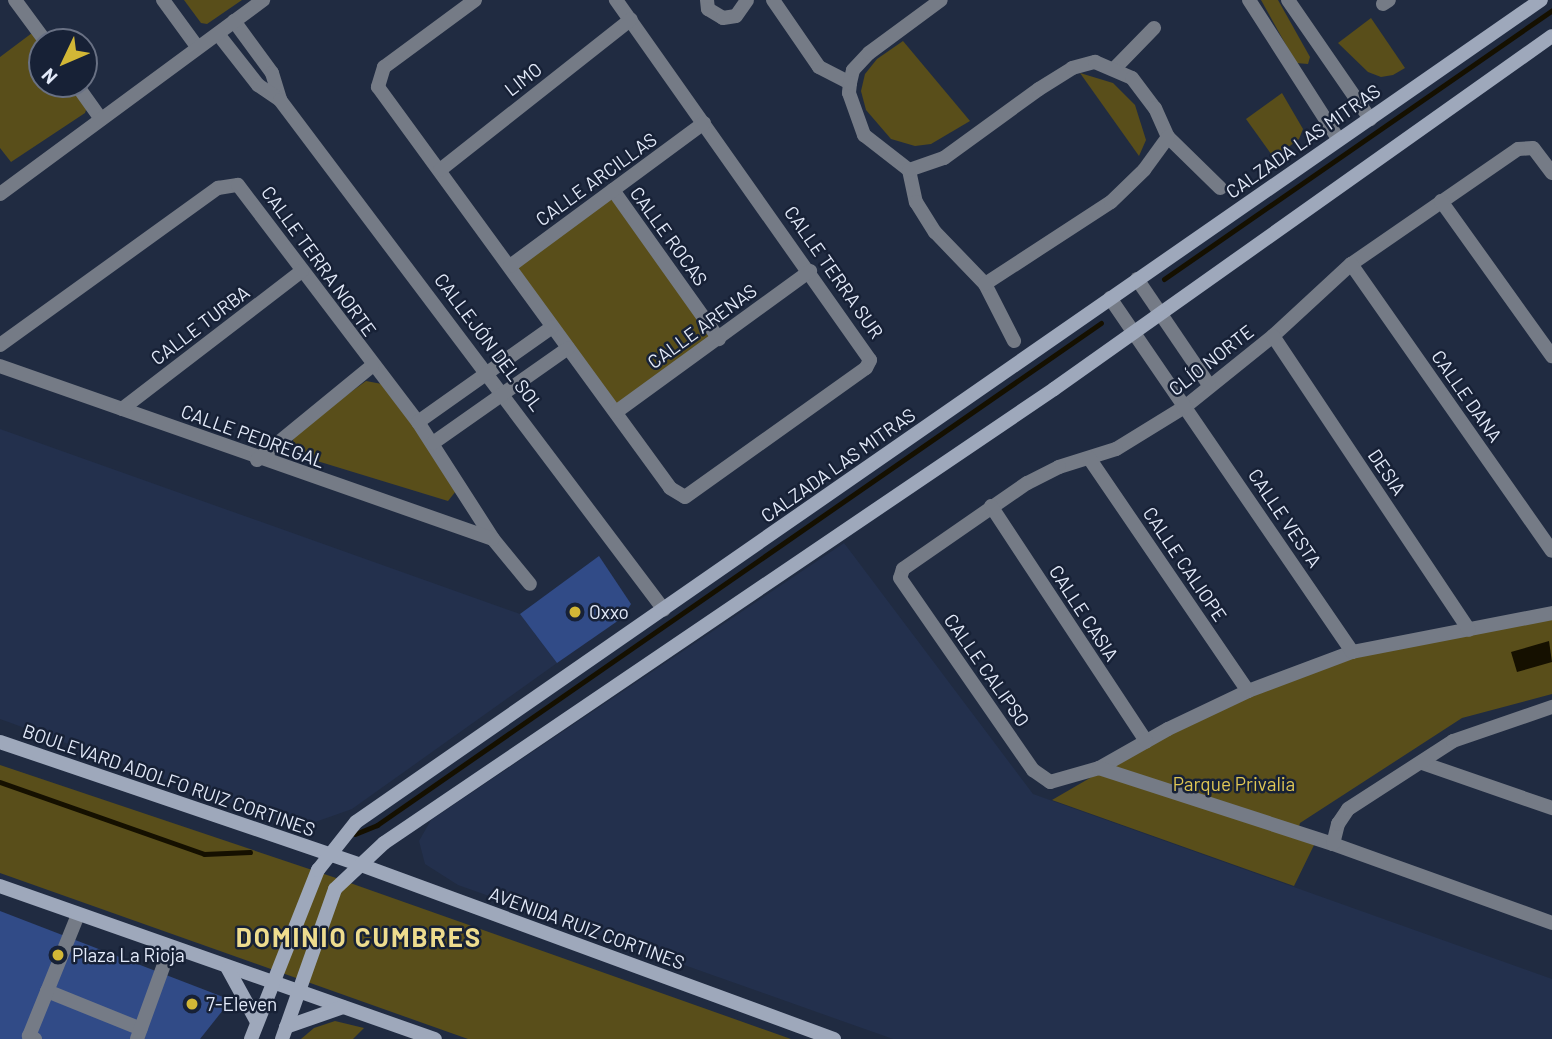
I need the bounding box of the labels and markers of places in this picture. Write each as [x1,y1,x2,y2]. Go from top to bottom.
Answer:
place label: Oxxo [589,601,629,623]
marker: Oxxo [567,604,583,620]
place label: Plaza La Rioja [72,944,185,966]
marker: Plaza La Rioja [50,947,66,963]
place label: 7-Eleven [206,993,277,1015]
marker: 7-Eleven [184,996,200,1012]

